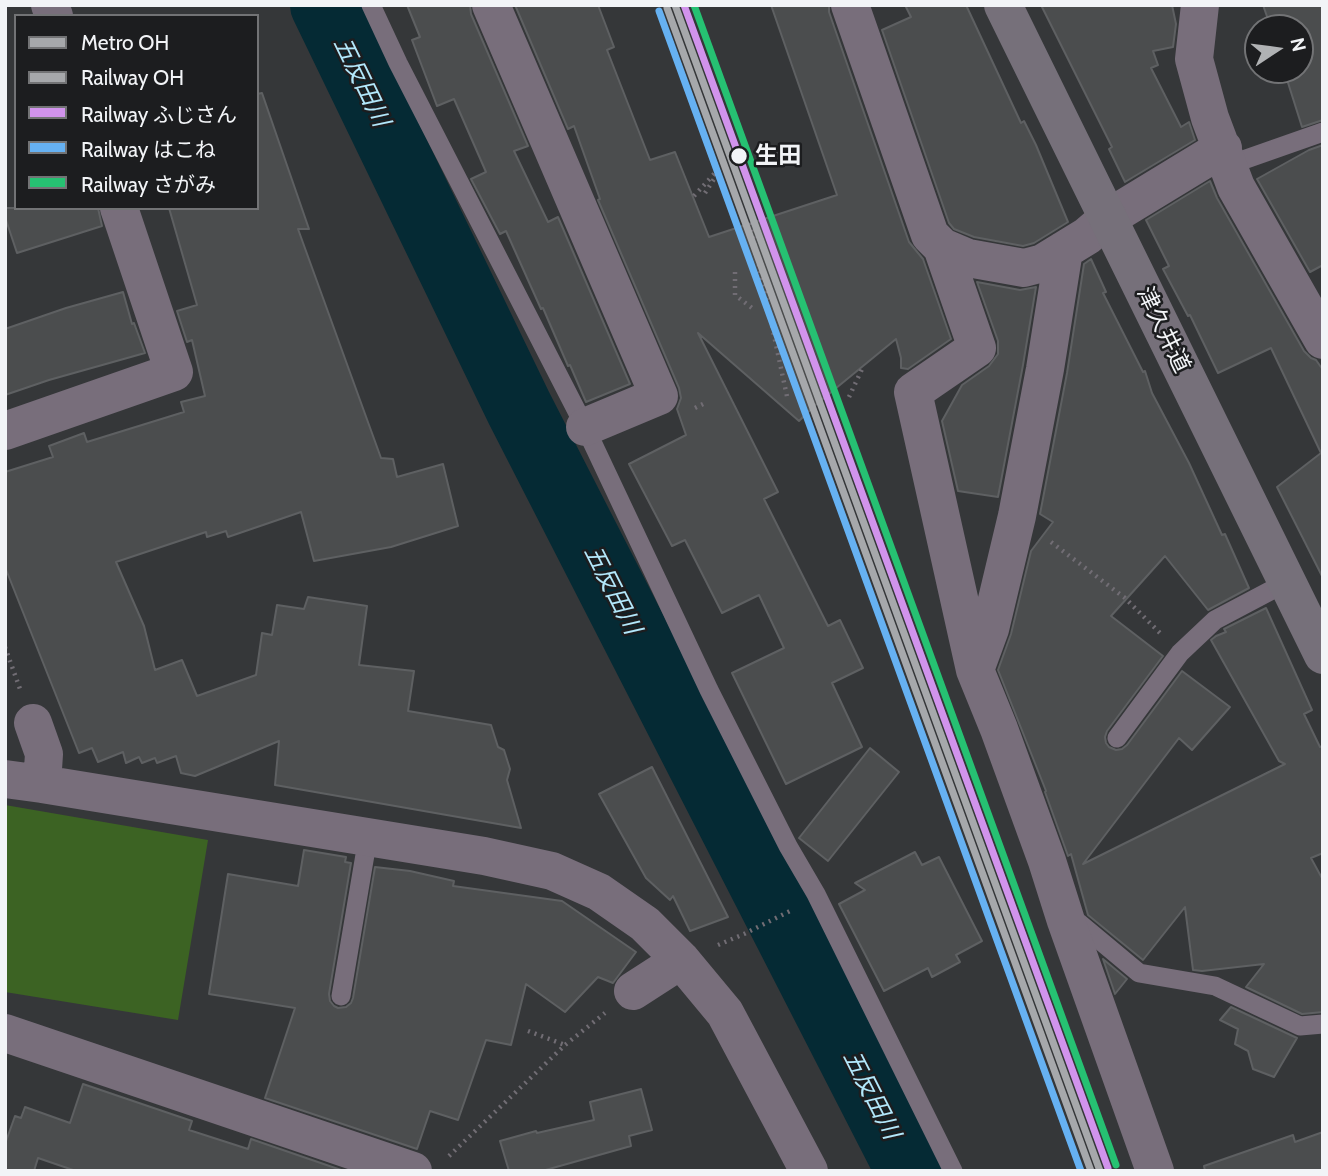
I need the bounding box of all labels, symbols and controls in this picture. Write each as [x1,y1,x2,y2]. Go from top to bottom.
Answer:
legend [14,14,259,210]
north arrow [1244,14,1314,84]
text: Metro OH [81,30,169,55]
water label: 五反田川 [327,33,395,131]
text: N [1285,35,1311,54]
text: Railway OH [81,65,184,90]
text: Railway ふじさん [81,102,237,127]
text: Railway はこね [81,137,216,162]
place label: 生田 [755,142,801,170]
marker: 生田 [729,146,749,166]
text: Railway さがみ [81,172,216,197]
street label: 津久井道 [1130,283,1196,377]
water label: 五反田川 [577,541,647,639]
water label: 五反田川 [836,1046,906,1144]

